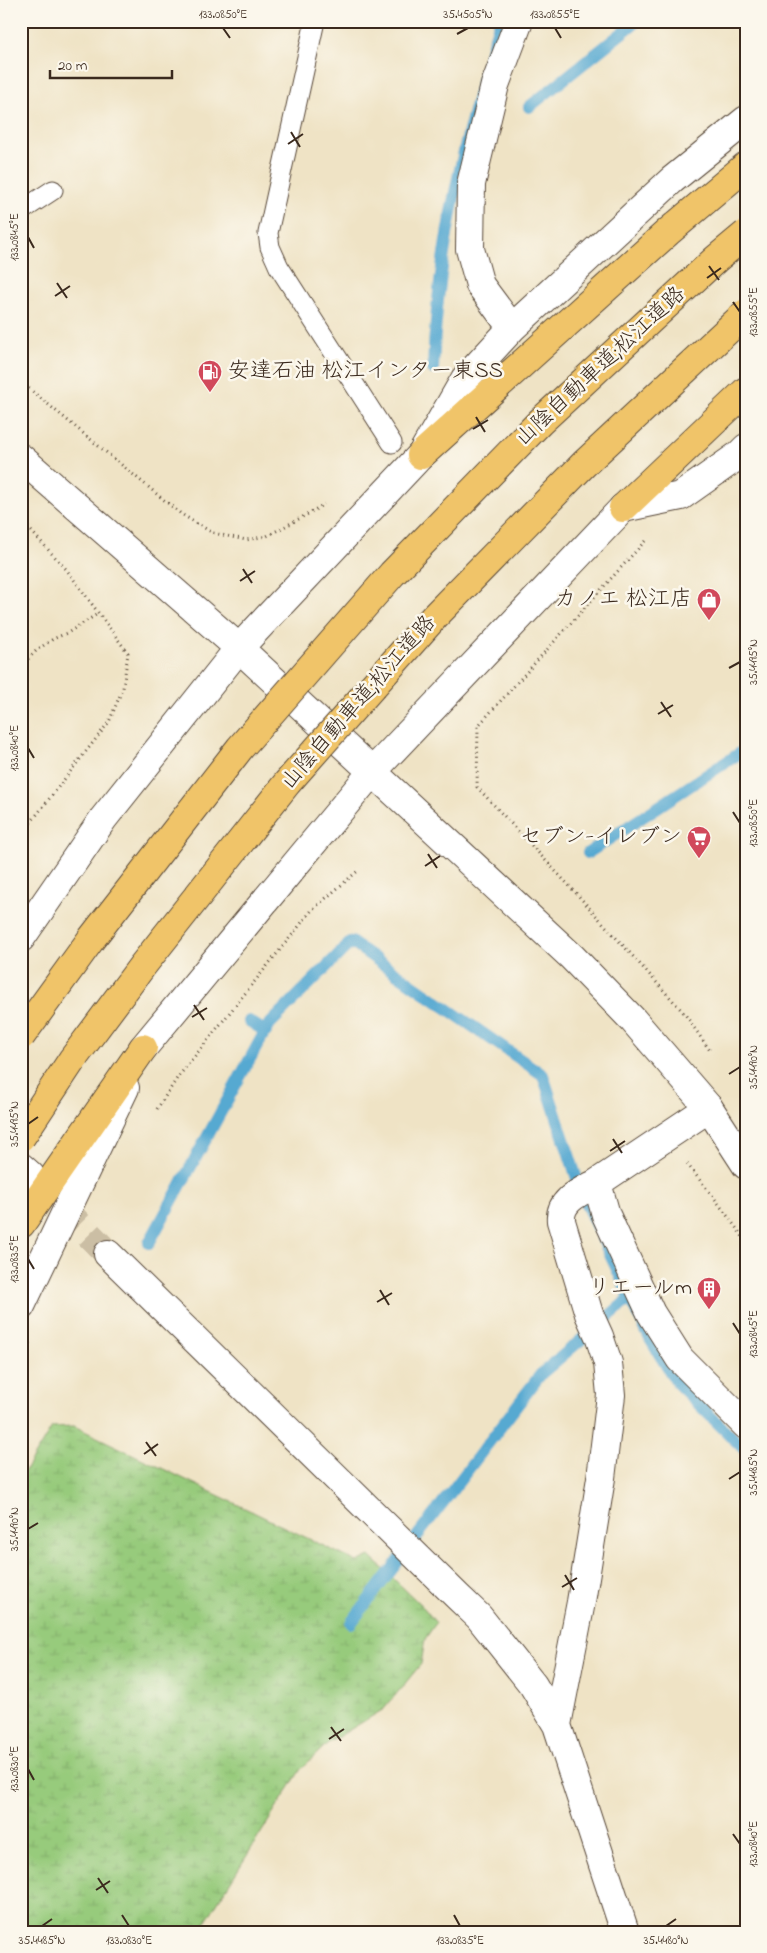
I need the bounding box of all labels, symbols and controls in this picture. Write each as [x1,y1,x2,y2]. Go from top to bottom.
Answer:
text: 133.0850°E [199,6,247,24]
text: 35.4505°N [443,6,493,24]
text: 133.0855°E [530,6,580,24]
scale bar [50,48,172,80]
text: 20 m [58,55,88,77]
text: 133.0845°E [6,213,24,261]
street label: 山陰自動車道;松江道路 [509,279,693,455]
text: 133.0855°E [745,287,763,337]
place label: 安達石油 松江インター東SS [228,356,503,388]
fuel station icon: 安達石油 松江インター東SS [197,359,223,393]
place label: カノエ 松江店 [554,584,692,616]
shop icon: カノエ 松江店 [696,587,722,621]
street label: 山陰自動車道;松江道路 [274,608,444,798]
text: 35.4495°N [745,639,763,685]
text: 133.0840°E [6,725,24,771]
text: 133.0850°E [745,799,763,847]
place label: セブン-イレブン [520,822,682,854]
supermarket icon: セブン-イレブン [686,825,712,859]
text: 35.4490°N [745,1045,763,1089]
text: 35.4495°N [6,1101,24,1147]
text: 133.0835°E [6,1235,24,1283]
place label: リエールm [588,1273,692,1305]
building icon: リエールm [696,1276,722,1310]
text: 133.0845°E [745,1310,763,1358]
text: 35.4485°N [745,1449,763,1495]
text: 35.4490°N [6,1507,24,1551]
text: 133.0830°E [6,1746,24,1792]
text: 133.0840°E [745,1821,763,1867]
text: 35.4485°N [19,1932,65,1950]
text: 133.0830°E [106,1932,152,1950]
text: 133.0835°E [436,1932,484,1950]
text: 35.4480°N [643,1932,689,1950]

